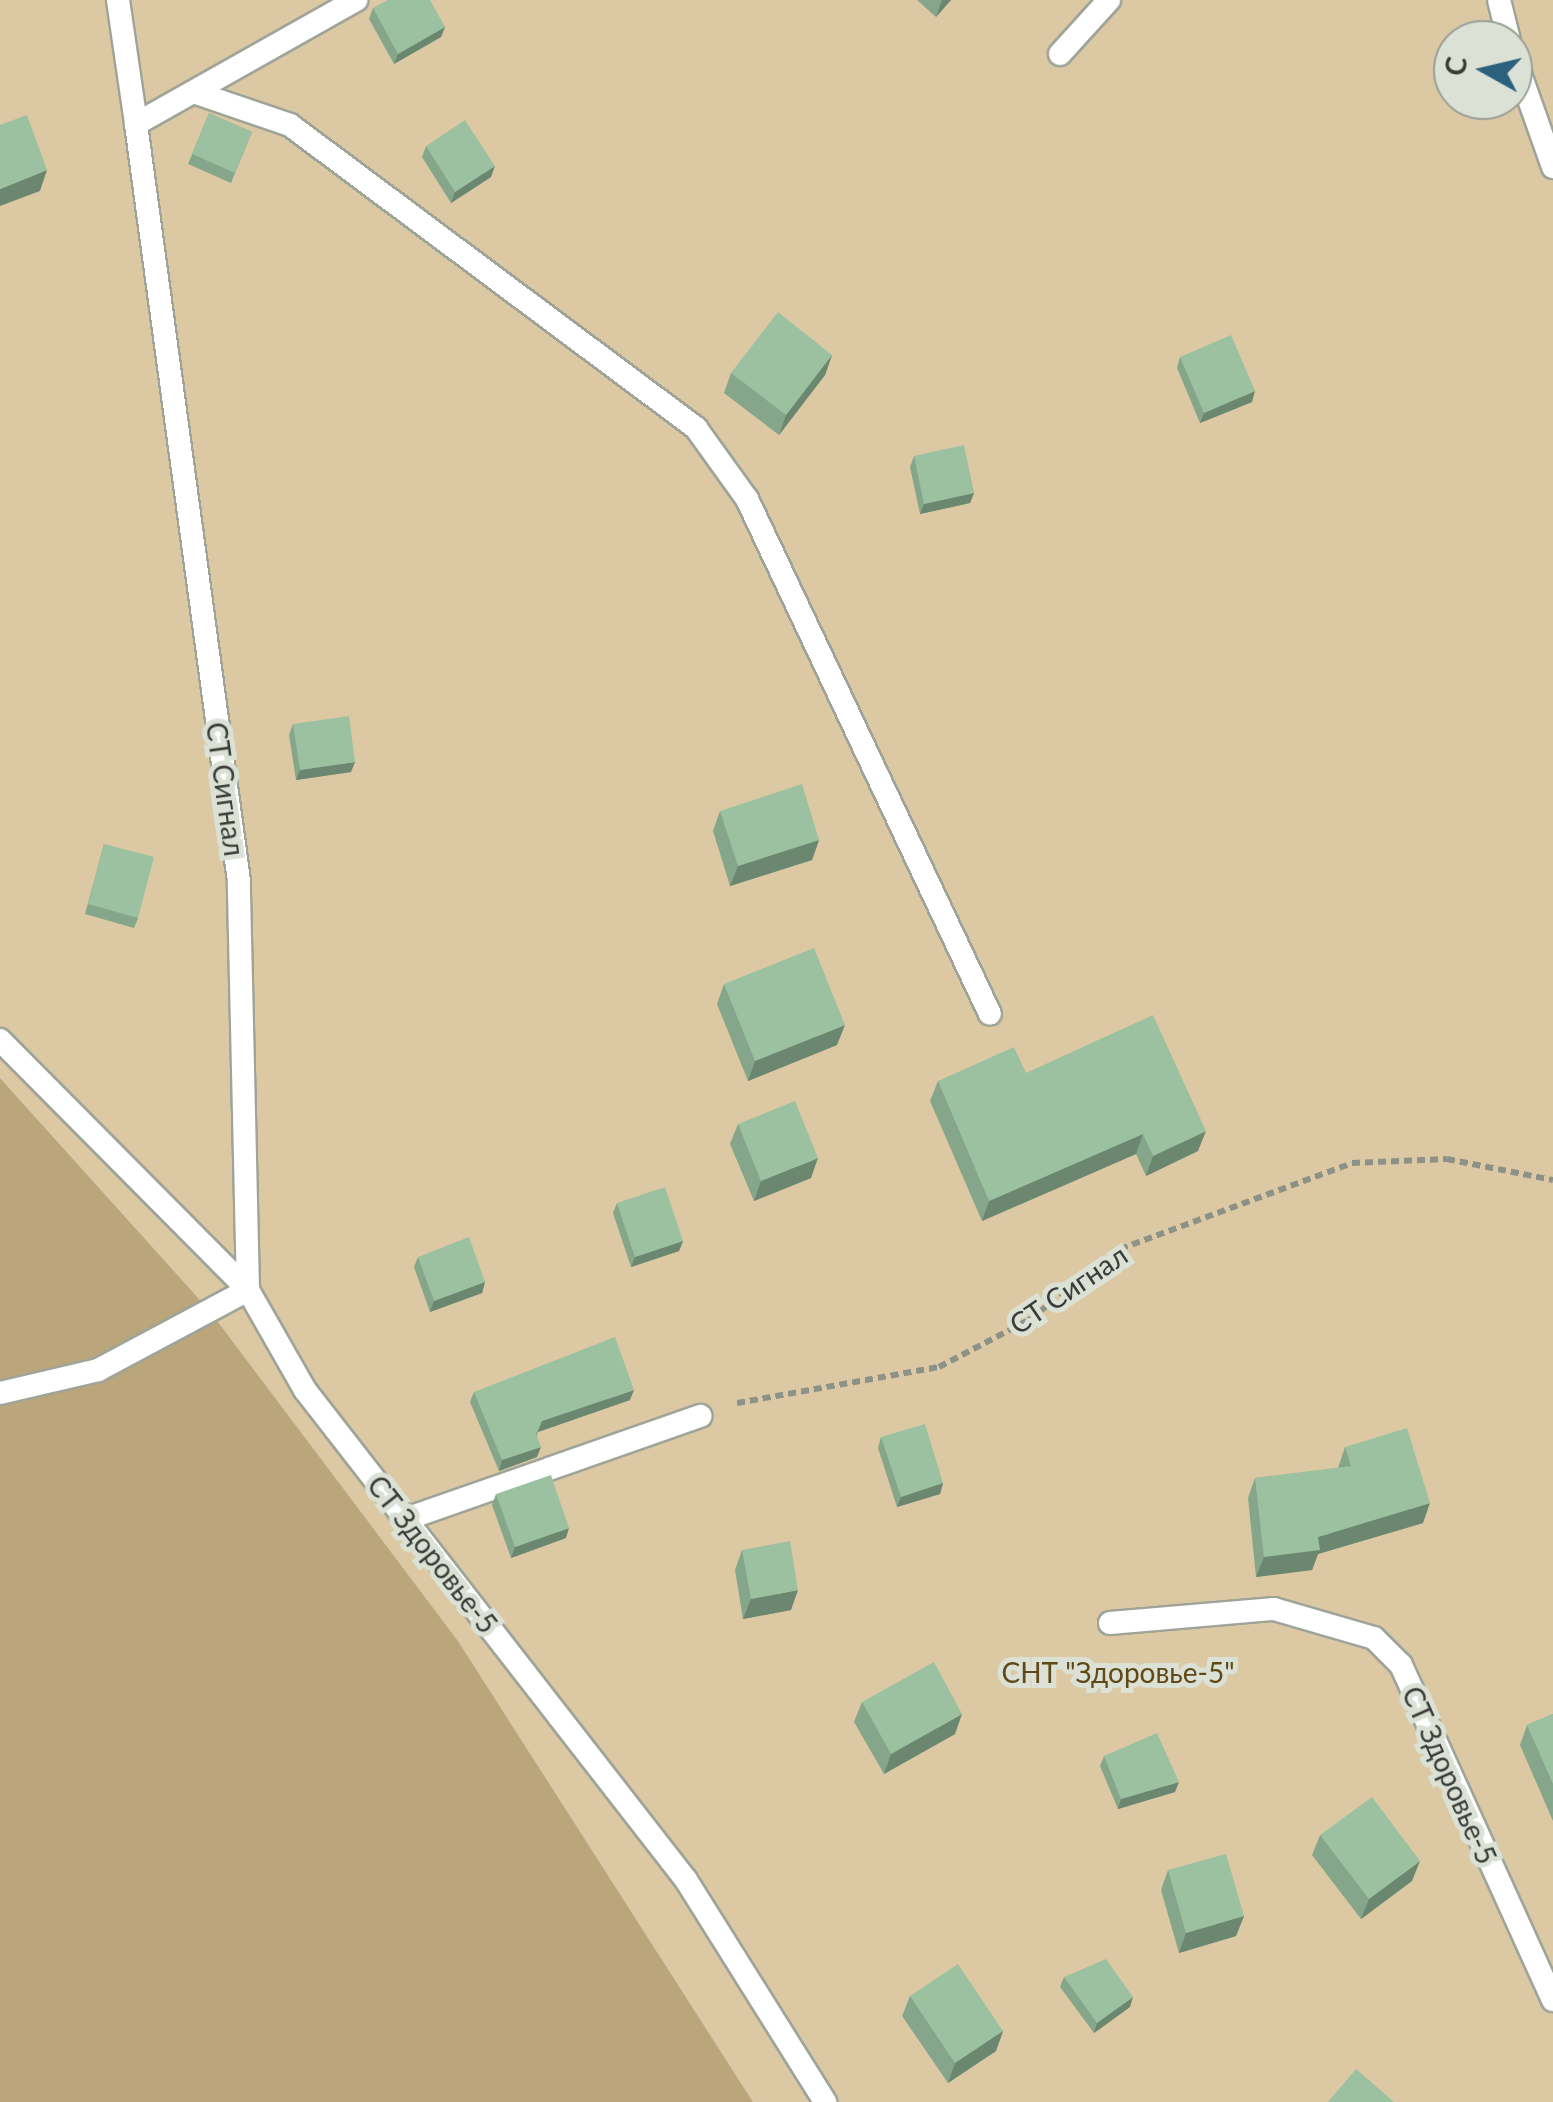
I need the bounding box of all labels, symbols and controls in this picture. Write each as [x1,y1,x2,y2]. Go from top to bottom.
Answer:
north arrow [1433,20,1533,120]
text: С [1437,55,1473,78]
street label: СТ Сигнал [200,720,252,858]
street label: СТ Сигнал [1003,1237,1133,1341]
street label: СТ Здоровье-5 [361,1468,505,1640]
park label: СНТ "Здоровье-5" [1001,1655,1235,1689]
street label: СТ Здоровье-5 [1396,1681,1504,1869]

